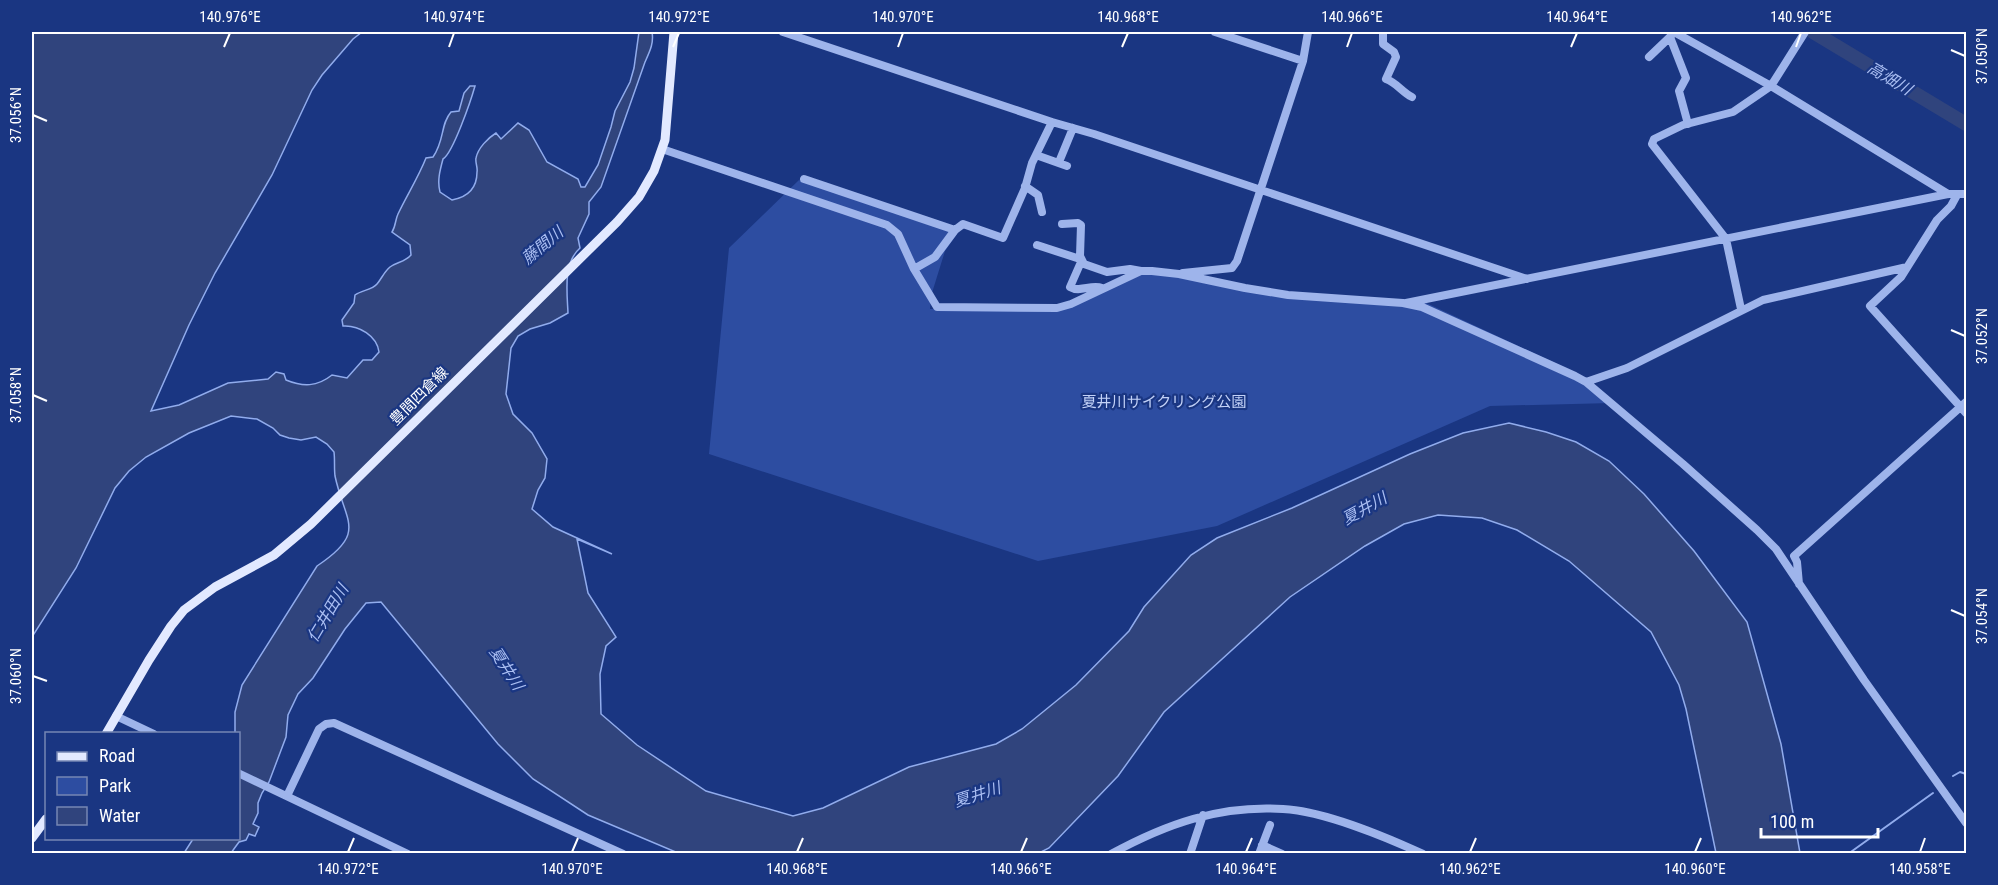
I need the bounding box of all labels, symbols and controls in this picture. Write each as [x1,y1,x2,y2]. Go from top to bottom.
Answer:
text: 140.976°E [199,8,261,26]
text: 140.974°E [423,8,485,26]
text: 140.972°E [648,8,710,26]
text: 140.970°E [872,8,934,26]
text: 140.968°E [1097,8,1159,26]
text: 140.966°E [1321,8,1383,26]
text: 140.964°E [1546,8,1608,26]
text: 140.962°E [1770,8,1832,26]
text: 37.050°N [1973,28,1991,84]
water label: 高畑川 [1864,58,1917,100]
text: 37.056°N [7,87,25,143]
water label: 藤間川 [518,221,568,268]
text: 37.052°N [1973,308,1991,364]
street label: 豊間四倉線 [386,363,452,429]
text: 37.058°N [7,367,25,423]
park label: 夏井川サイクリング公園 [1082,393,1246,411]
water label: 夏井川 [1339,488,1392,528]
water label: 仁井田川 [303,579,353,646]
text: 37.054°N [1973,588,1991,644]
water label: 夏井川 [486,643,529,695]
text: 37.060°N [7,648,25,704]
legend [45,732,240,840]
text: Road [99,745,135,766]
text: Park [99,775,131,796]
water label: 夏井川 [951,777,1005,811]
scale bar [1761,801,1878,839]
text: Water [99,805,141,826]
text: 100 m [1770,811,1814,832]
text: 140.972°E [317,860,379,878]
text: 140.970°E [541,860,603,878]
text: 140.968°E [766,860,828,878]
text: 140.966°E [990,860,1052,878]
text: 140.964°E [1215,860,1277,878]
text: 140.962°E [1439,860,1501,878]
text: 140.960°E [1664,860,1726,878]
text: 140.958°E [1889,860,1951,878]

